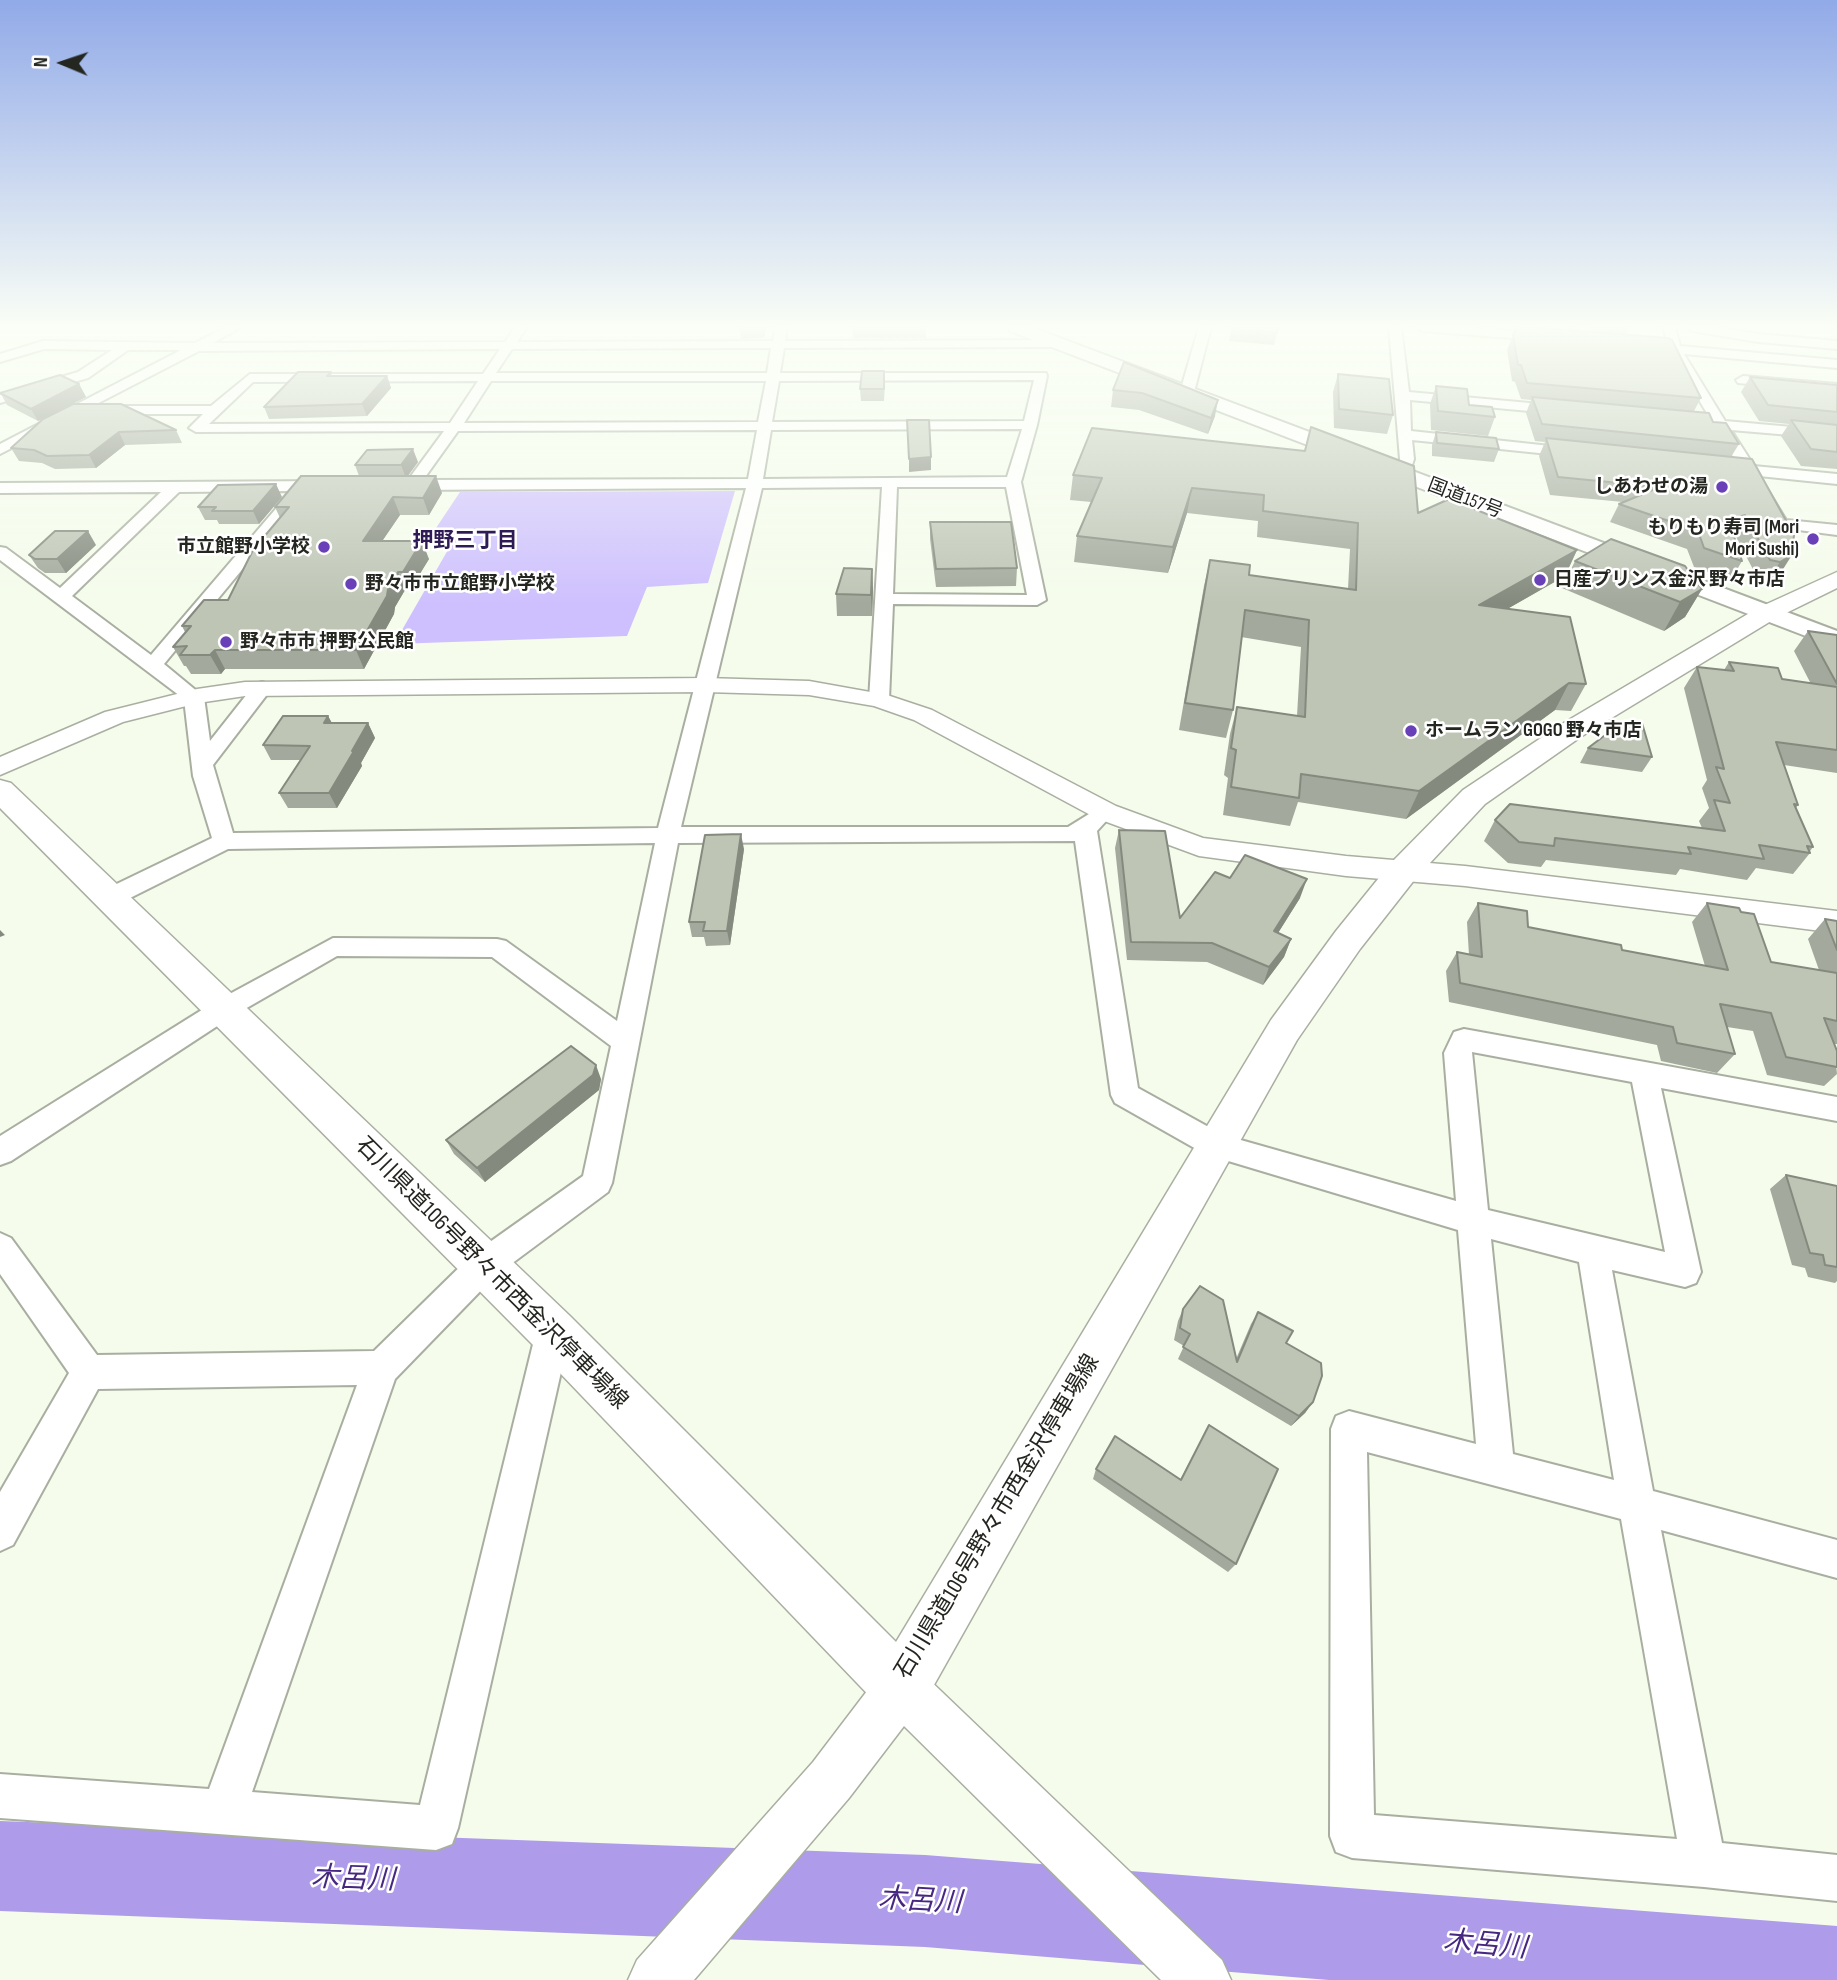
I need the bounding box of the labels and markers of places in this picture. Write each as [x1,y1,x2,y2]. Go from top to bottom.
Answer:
place label: しあわせの湯 [1594,476,1708,498]
marker: しあわせの湯 [1714,479,1730,495]
place label: もりもり寿司 (Mori Mori Sushi) [1648,517,1799,561]
marker: もりもり寿司 (Mori Mori Sushi) [1805,531,1821,547]
place label: 市立館野小学校 [177,536,310,558]
marker: 市立館野小学校 [316,539,332,555]
place label: 日産プリンス金沢 野々市店 [1554,569,1785,591]
marker: 日産プリンス金沢 野々市店 [1532,572,1548,588]
place label: 野々市市立館野小学校 [365,573,555,595]
marker: 野々市市立館野小学校 [343,576,359,592]
place label: 野々市市 押野公民館 [240,631,414,653]
marker: 野々市市 押野公民館 [218,634,234,650]
place label: ホームラン GOGO 野々市店 [1425,720,1642,742]
marker: ホームラン GOGO 野々市店 [1403,723,1419,739]

